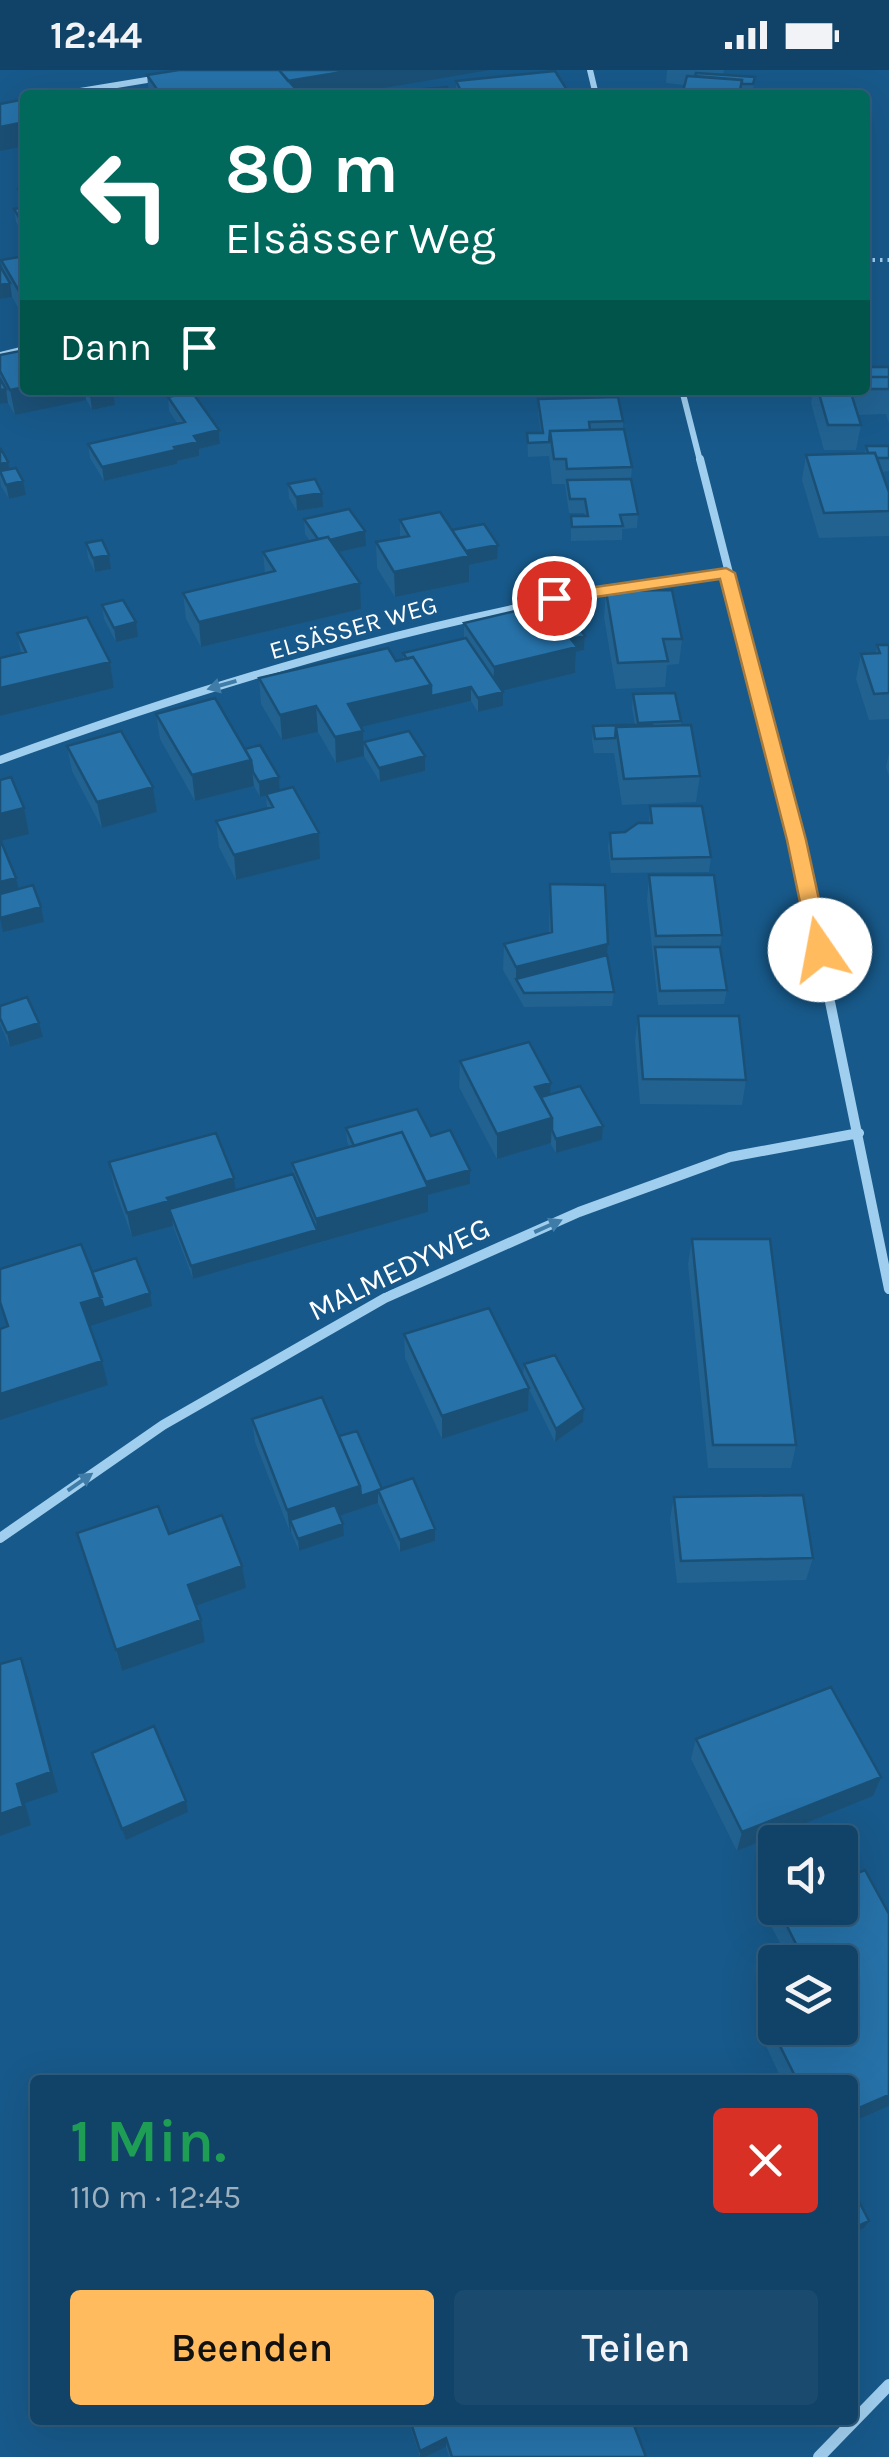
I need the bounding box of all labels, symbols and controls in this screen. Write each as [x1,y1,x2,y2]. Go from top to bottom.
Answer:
text: 12:44 [50,13,142,58]
text: 80 m [225,128,399,210]
icon: left [60,130,190,260]
text: Elsässer Weg [225,212,496,264]
icon: arrive [172,320,227,375]
text: Dann [60,325,152,370]
pin [512,556,597,641]
icon: arrive [527,571,582,626]
street label: ELSÄSSER WEG [266,590,440,665]
one-way arrow [207,678,237,693]
position arrow [768,898,872,1002]
street label: MALMEDYWEG [302,1210,496,1328]
one-way arrow [533,1218,563,1234]
one-way arrow [67,1473,94,1492]
map controls [758,1825,858,2045]
button: sound [758,1825,858,1925]
button: layers [758,1945,858,2045]
text: 1 Min. [70,2106,226,2176]
button: close [713,2108,818,2213]
text: 110 m · 12:45 [70,2179,241,2216]
button: Beenden [70,2290,434,2405]
button: Teilen [454,2290,818,2405]

